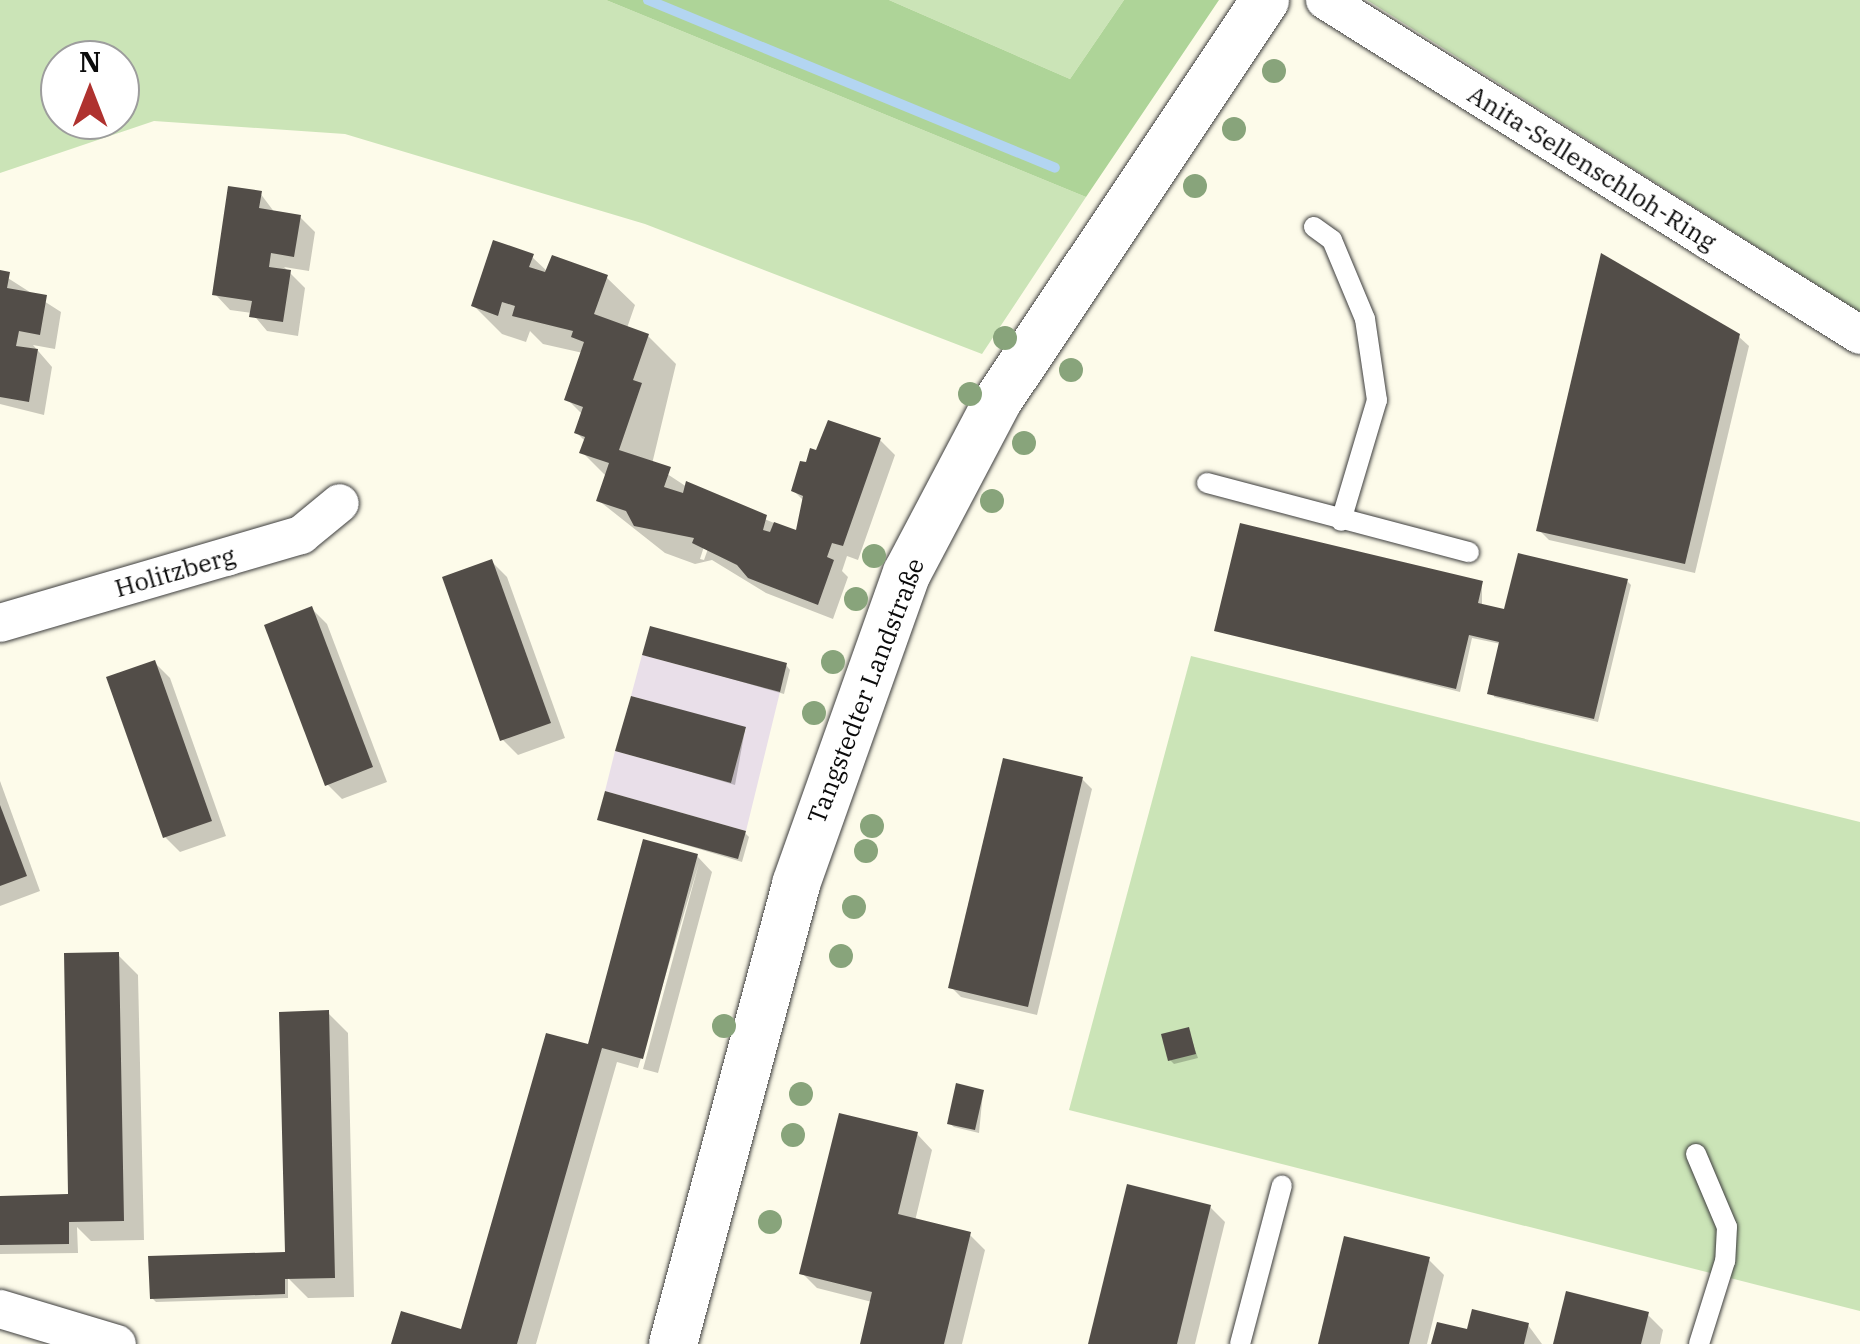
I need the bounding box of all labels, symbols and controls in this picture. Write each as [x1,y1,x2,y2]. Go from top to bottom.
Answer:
north arrow [40,40,140,140]
text: N [79,43,101,80]
street label: Anita-Sellenschloh-Ring [1462,79,1722,257]
street label: Holitzberg [111,540,239,604]
street label: Tangstedter Landstraße [801,554,931,828]

